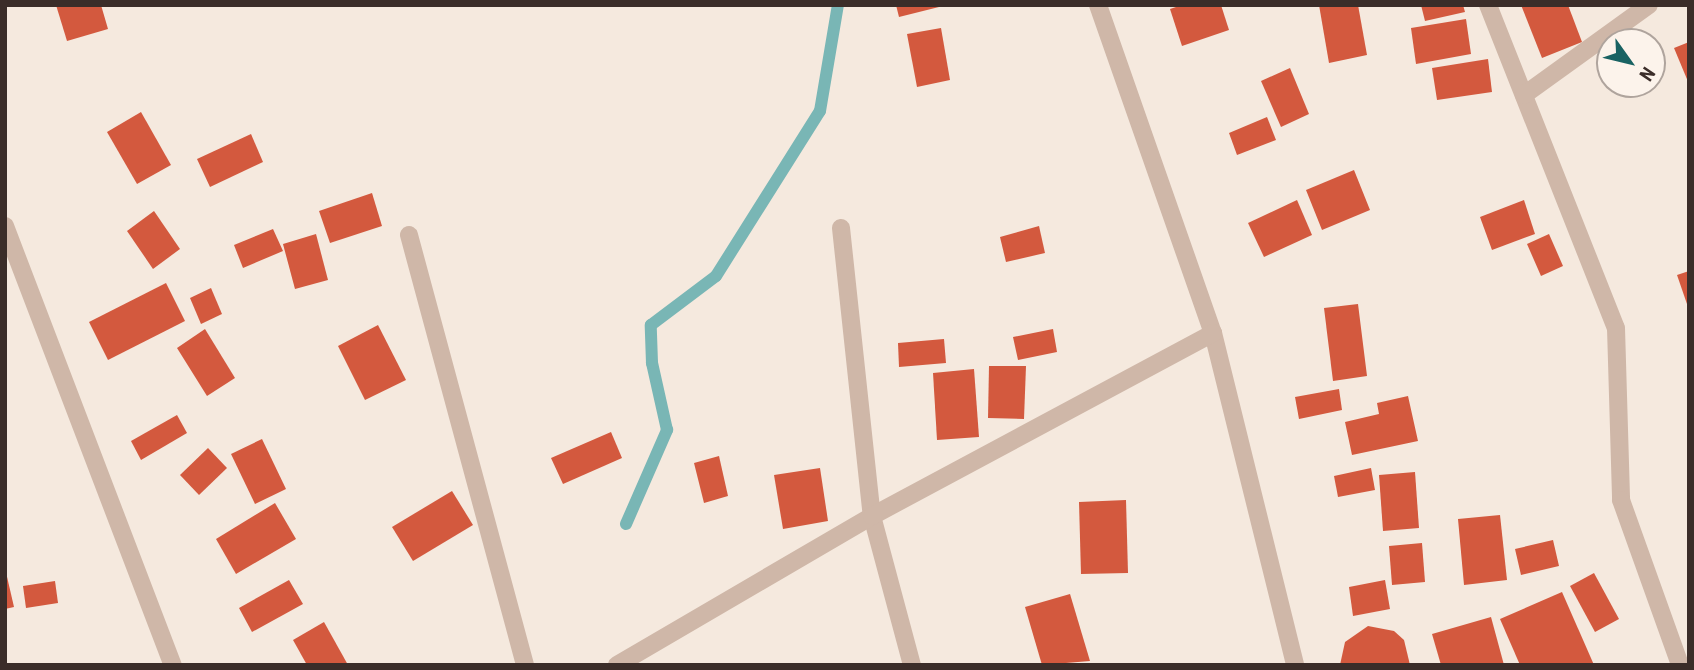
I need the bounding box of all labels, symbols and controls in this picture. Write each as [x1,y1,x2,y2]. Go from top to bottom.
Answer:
north arrow [1596,28,1666,98]
text: N [1634,63,1660,85]

